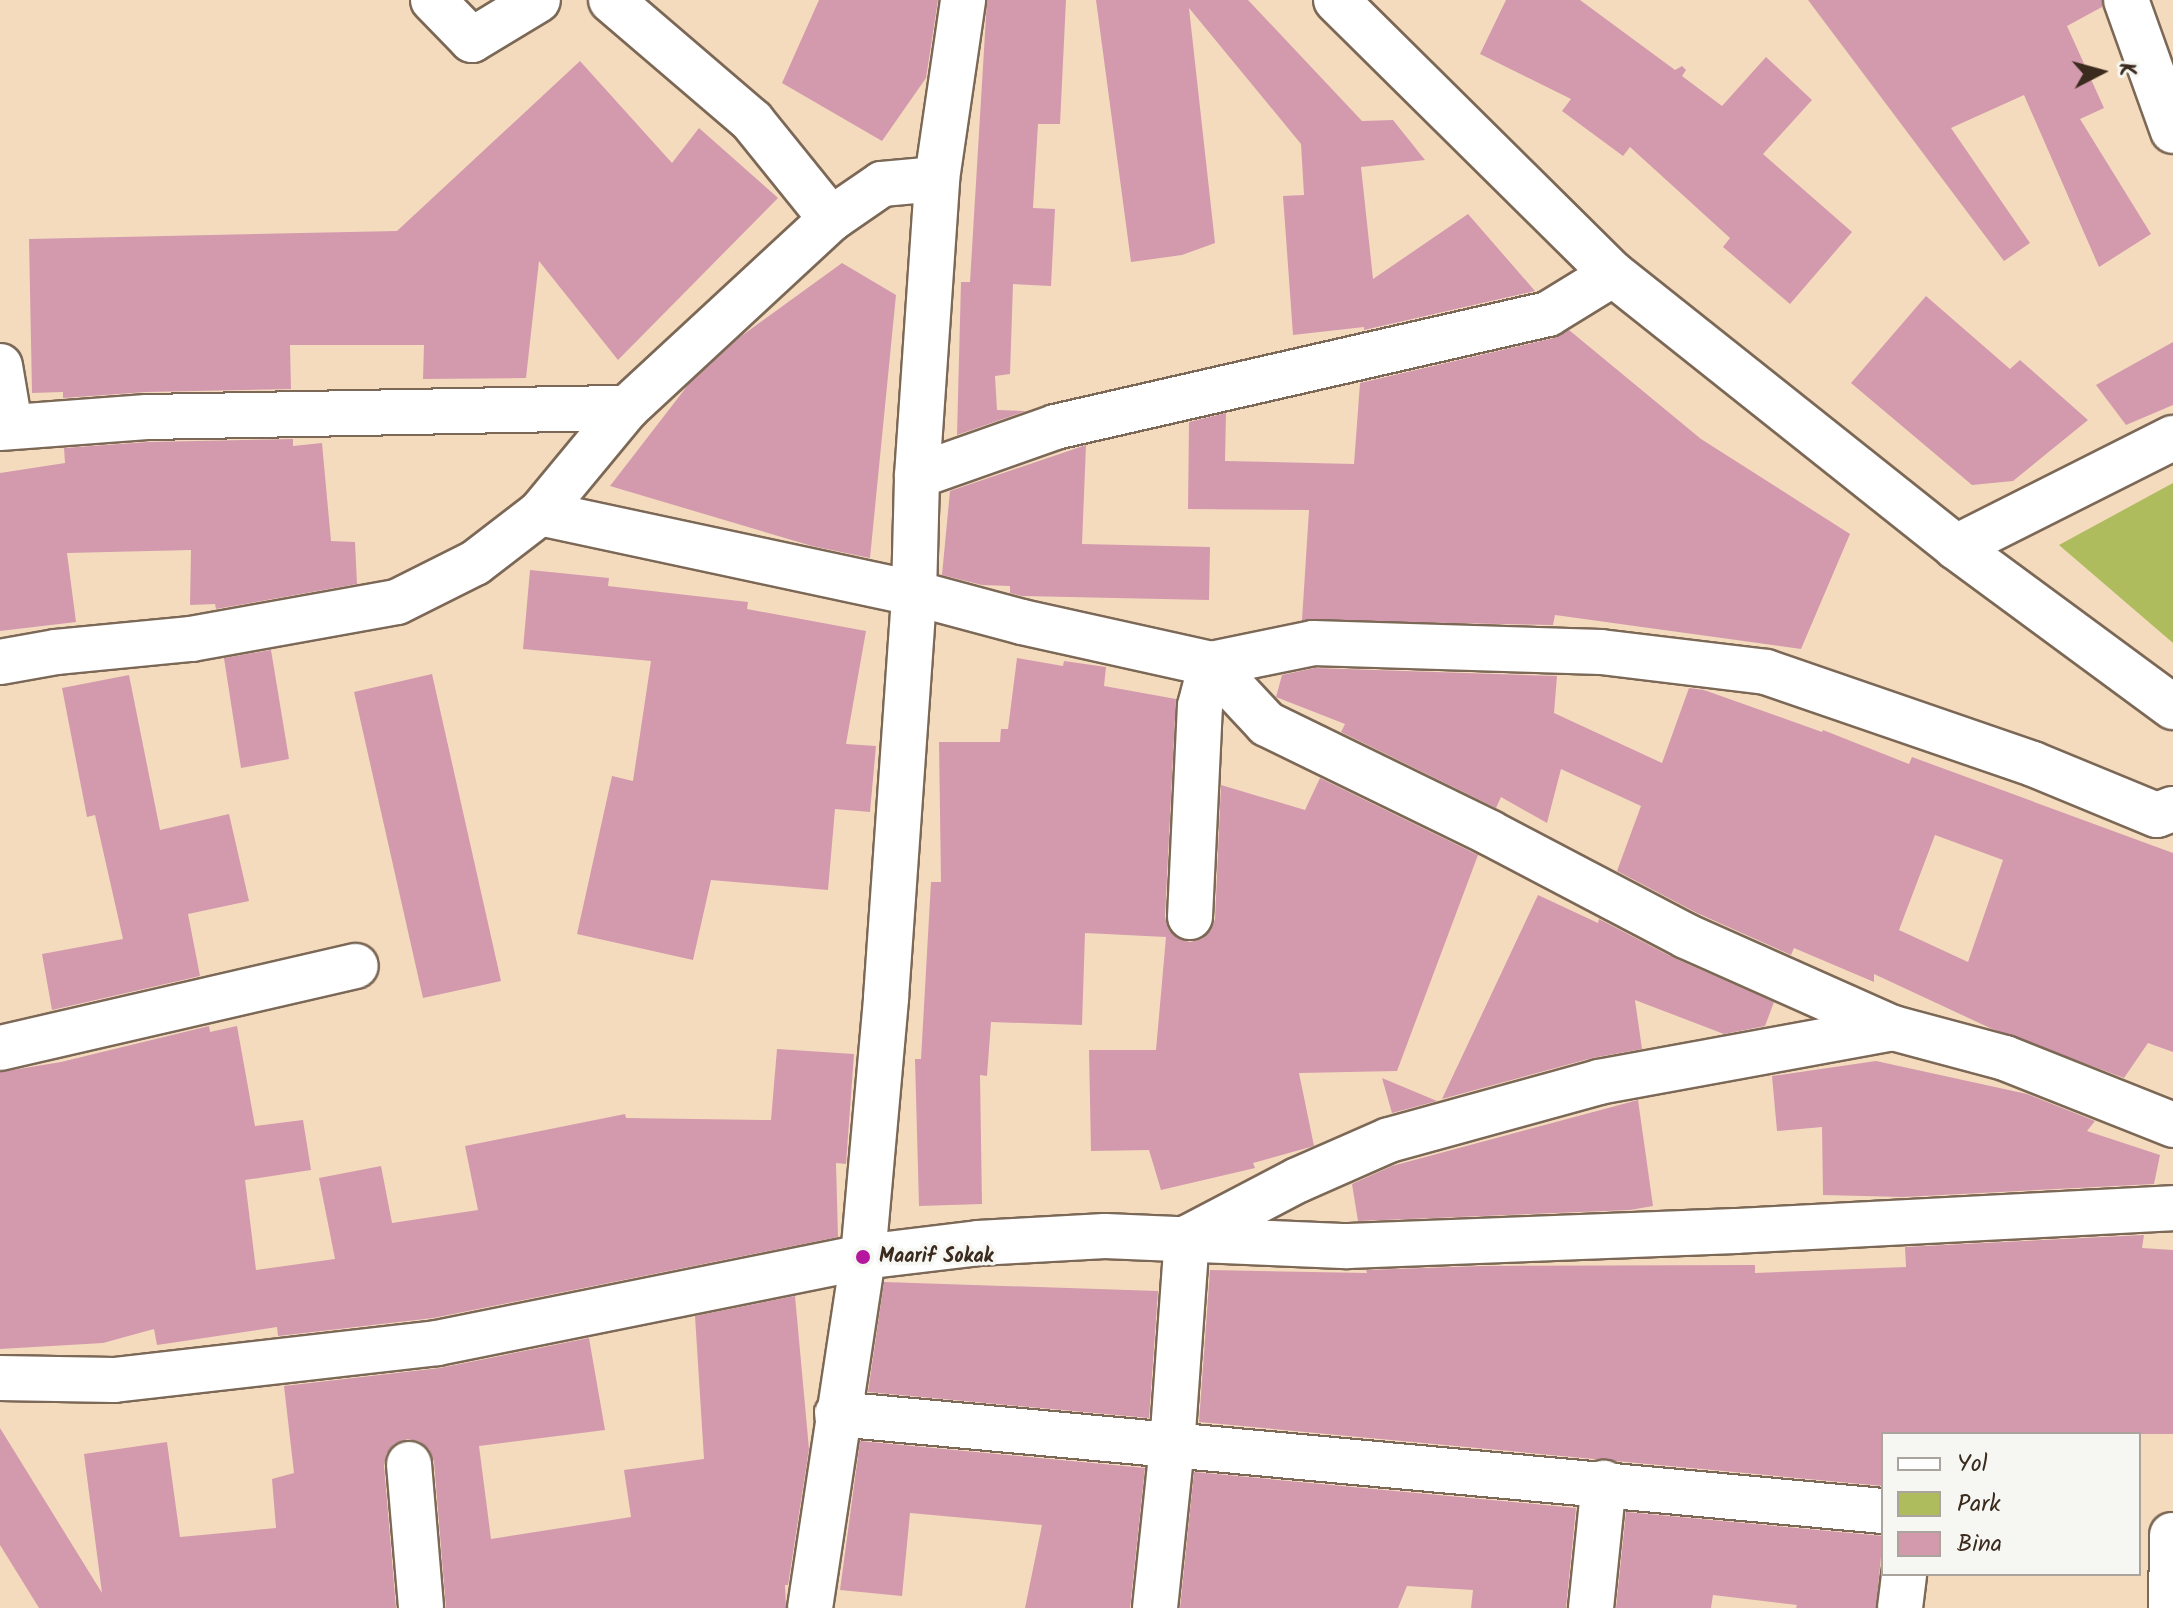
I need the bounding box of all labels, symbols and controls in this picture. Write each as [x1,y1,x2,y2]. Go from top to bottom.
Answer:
north arrow [2061,32,2141,112]
text: K [2107,61,2143,78]
place label: Maarif Sokak [879,1245,993,1269]
marker: Maarif Sokak [854,1248,872,1266]
legend [1881,1432,2141,1576]
text: Yol [1957,1445,1988,1484]
text: Park [1957,1485,2001,1524]
text: Bina [1957,1525,2002,1564]

